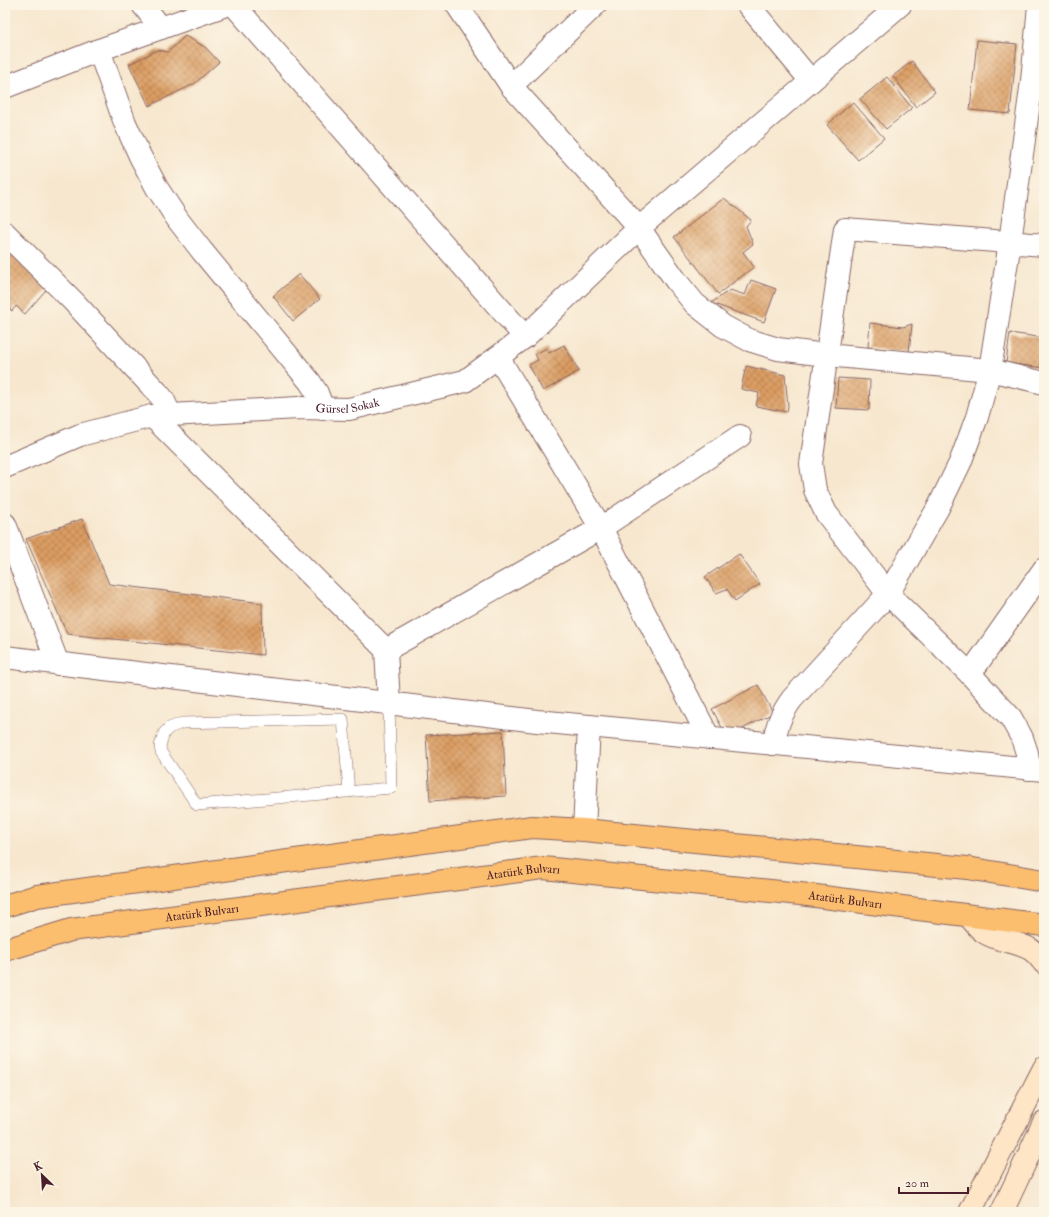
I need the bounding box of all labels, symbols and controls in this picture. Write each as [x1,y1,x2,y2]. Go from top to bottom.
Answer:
street label: Gürsel Sokak [315,395,381,417]
street label: Atatürk Bulvarı [484,861,561,883]
street label: Atatürk Bulvarı [807,888,883,912]
street label: Atatürk Bulvarı [163,901,240,926]
north arrow [22,1155,62,1195]
text: K [32,1158,45,1174]
scale bar [899,1169,968,1195]
text: 20 m [905,1176,930,1191]

